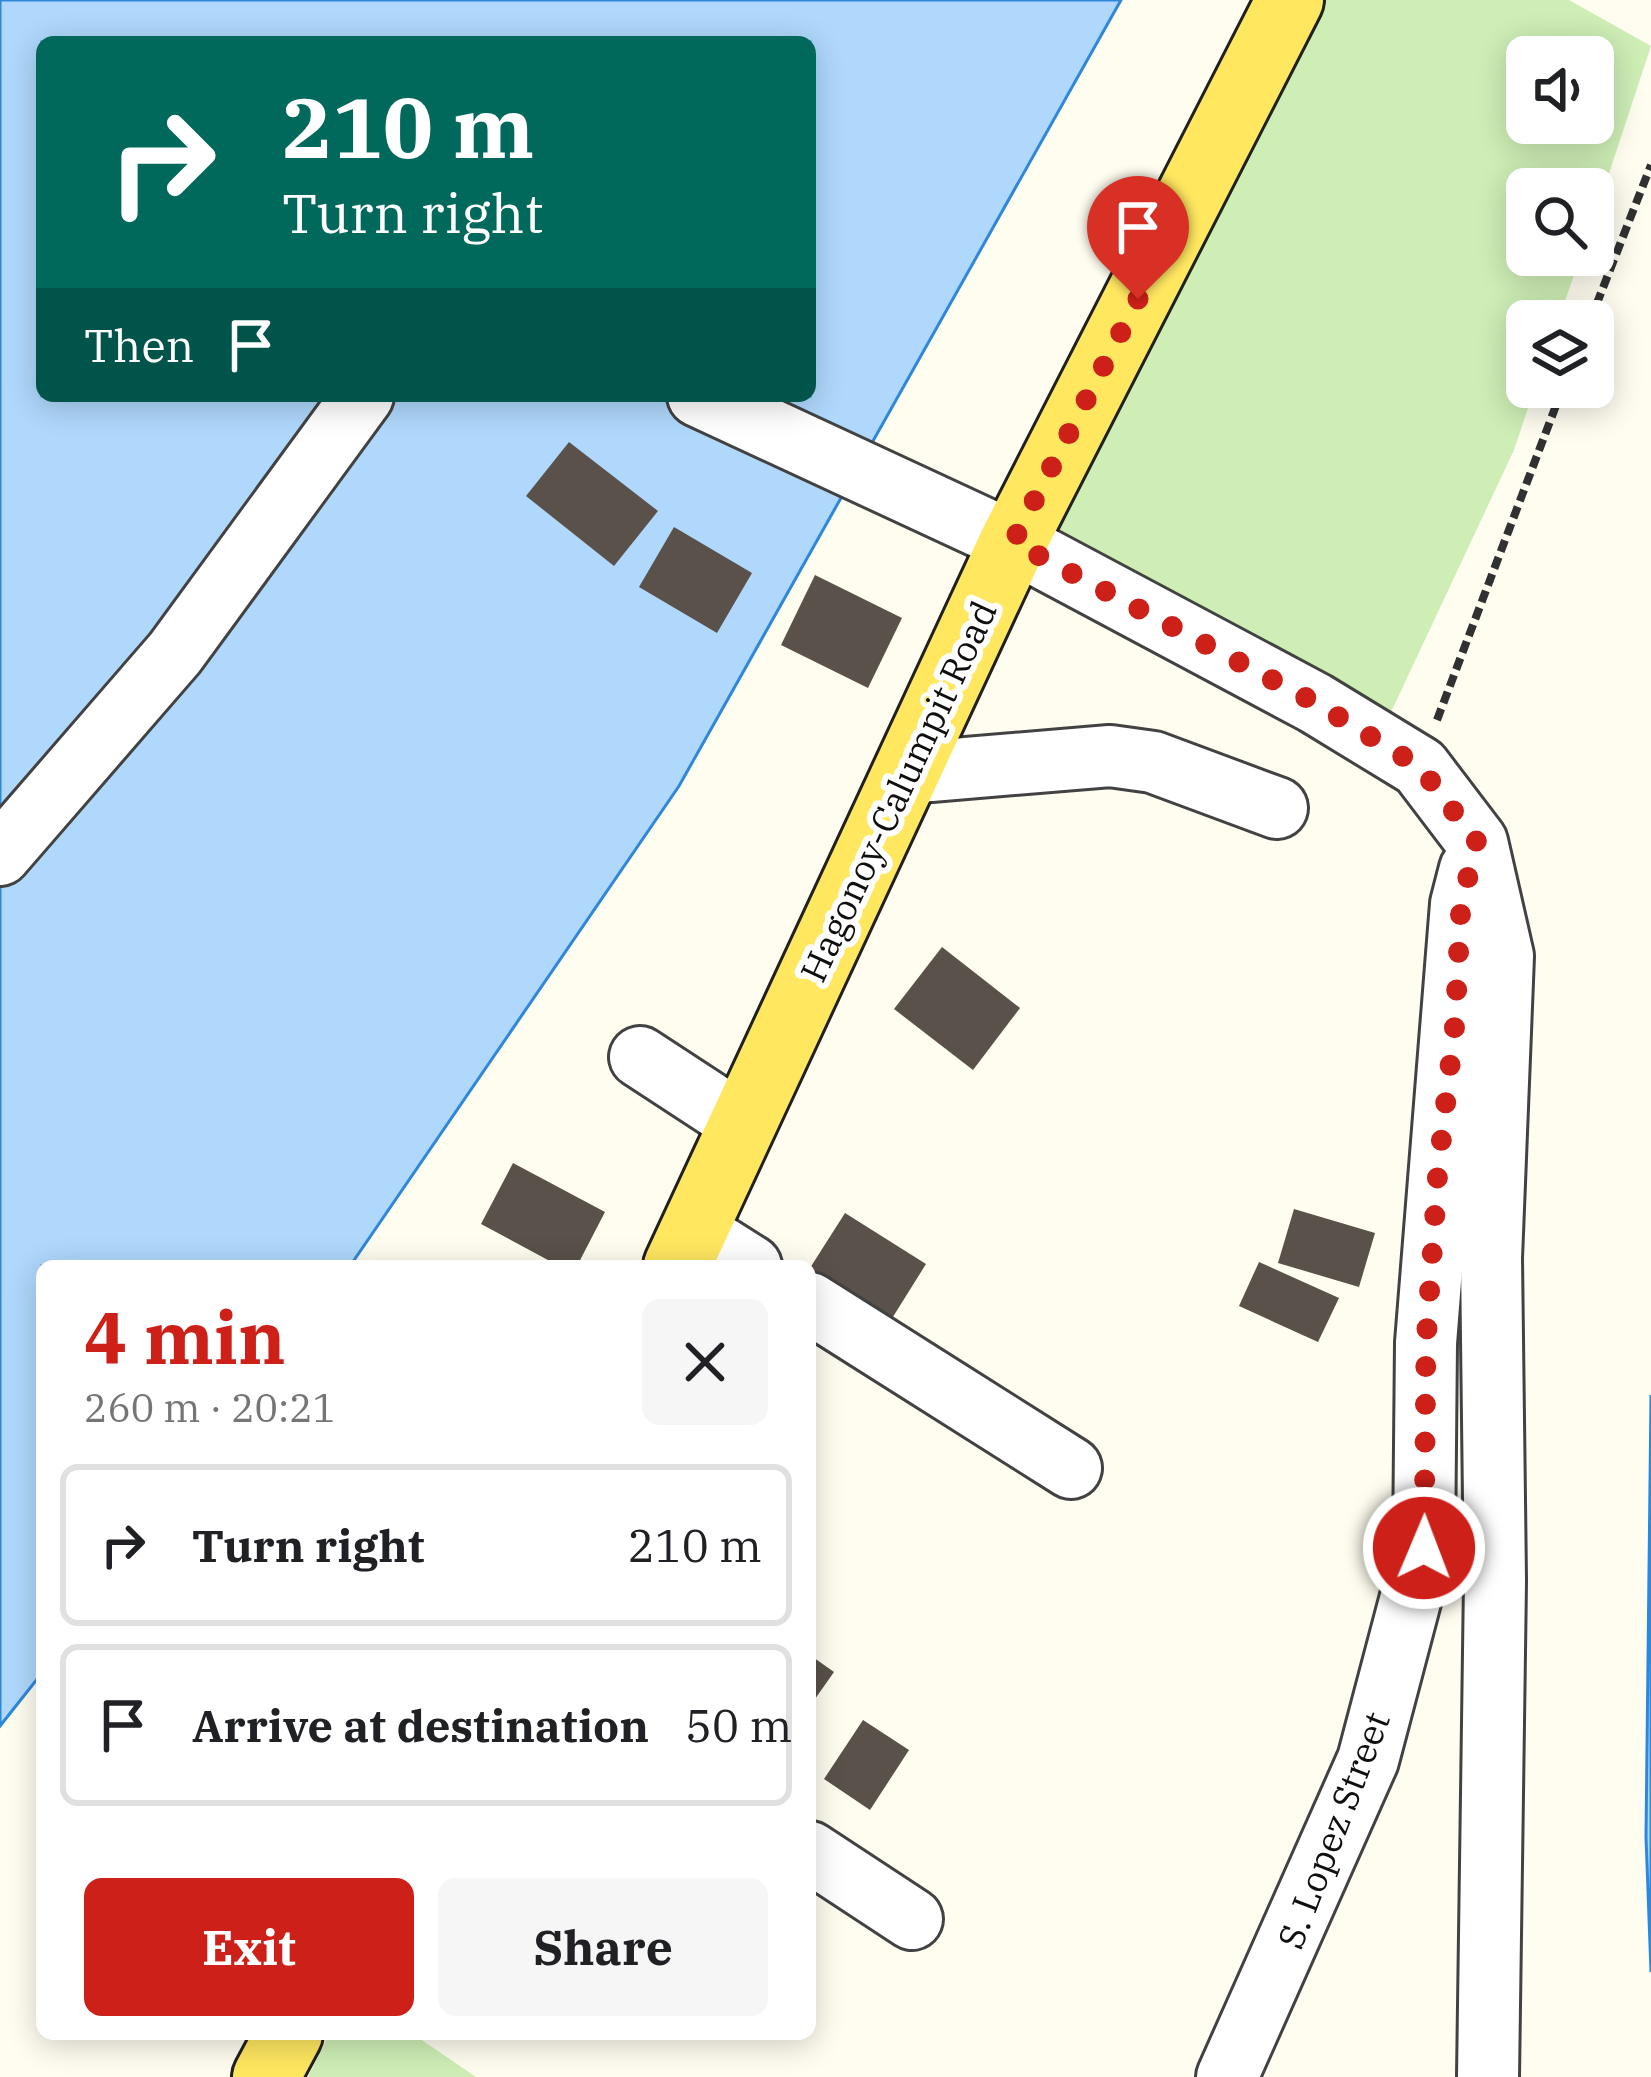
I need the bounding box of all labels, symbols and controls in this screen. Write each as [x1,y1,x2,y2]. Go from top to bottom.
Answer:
map controls [1506,36,1614,408]
button: sound [1506,36,1614,144]
text: 210 m [282,72,534,181]
icon: right [84,84,240,240]
button: search [1506,168,1614,276]
pin [1087,176,1189,299]
text: Turn right [282,178,544,248]
icon: arrive [1105,194,1171,260]
button: layers [1506,300,1614,408]
icon: arrive [218,312,284,378]
text: Then [84,316,194,374]
street label: Hagonoy-Calumpit Road [789,593,1007,989]
text: 4 min [84,1290,286,1384]
button: close [642,1299,768,1425]
text: 260 m · 20:21 [84,1382,336,1433]
position arrow [1361,1485,1487,1611]
icon: right [90,1512,156,1578]
text: Turn right [192,1516,424,1574]
text: 210 m [628,1516,762,1574]
icon: arrive [90,1692,156,1758]
text: Arrive at destination [192,1696,649,1754]
text: 50 m [685,1696,792,1754]
street label: S. Lopez Street [1266,1705,1400,1955]
button: Exit [84,1878,414,2016]
button: Share [438,1878,768,2016]

